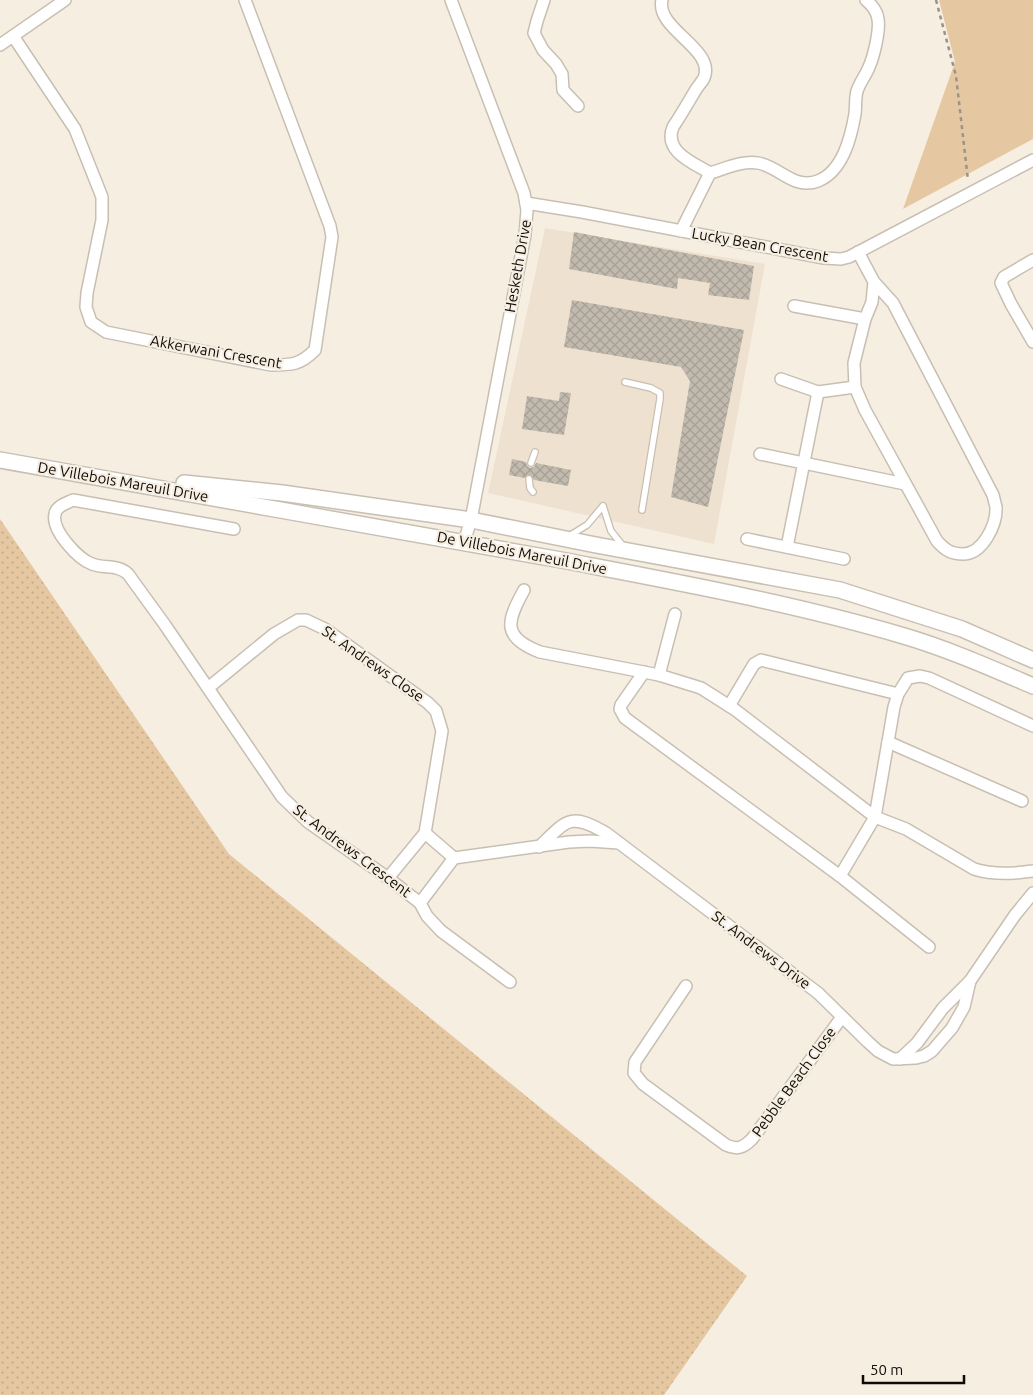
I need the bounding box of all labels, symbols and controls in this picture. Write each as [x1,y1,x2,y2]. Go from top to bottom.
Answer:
street label: Hesketh Drive [501,218,534,314]
street label: Lucky Bean Crescent [691,224,830,265]
street label: Akkerwani Crescent [149,332,283,371]
street label: De Villebois Mareuil Drive [36,458,210,505]
street label: De Villebois Mareuil Drive [436,528,609,577]
street label: St. Andrews Close [319,622,427,705]
street label: St. Andrews Crescent [290,801,415,900]
street label: St. Andrews Drive [709,907,814,992]
street label: Pebble Beach Close [748,1024,839,1140]
scale bar [863,1352,964,1384]
text: 50 m [870,1361,903,1378]

